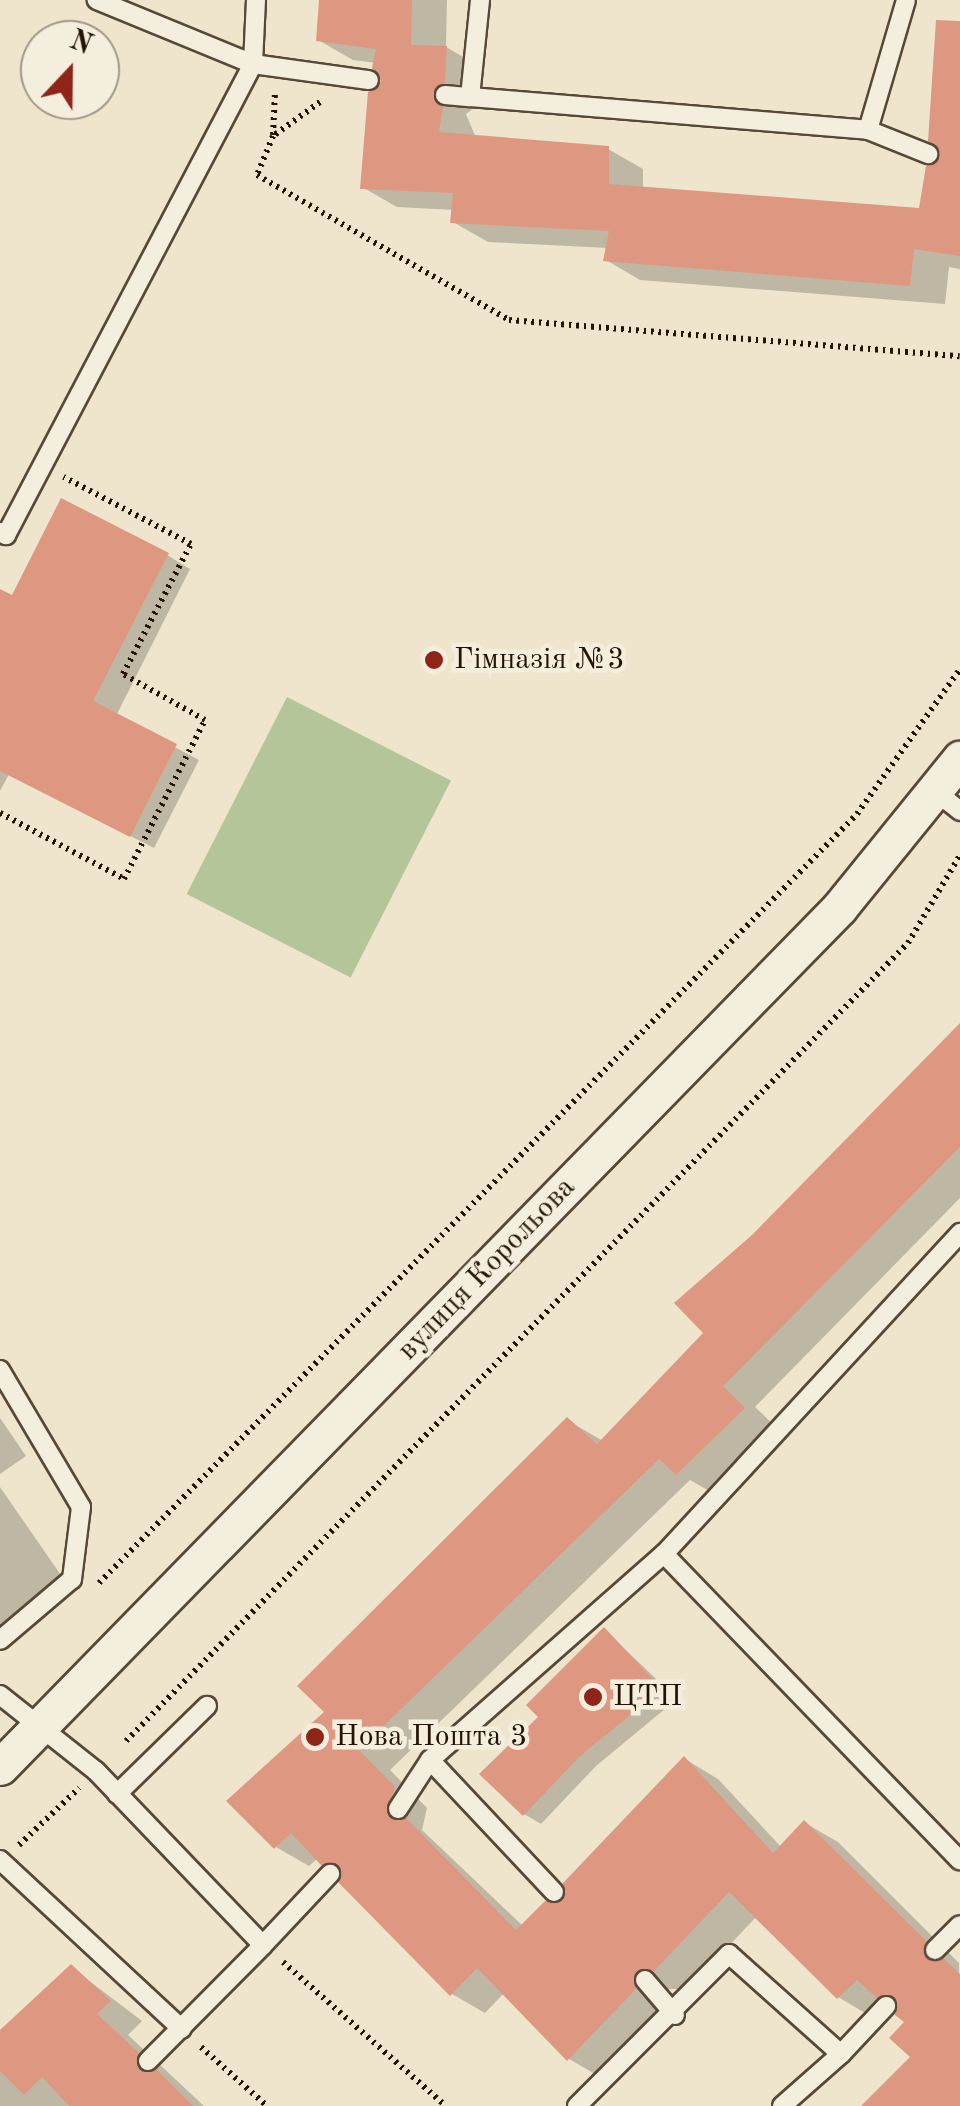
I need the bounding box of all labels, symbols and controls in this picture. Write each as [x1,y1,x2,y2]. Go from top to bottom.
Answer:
north arrow [20,20,120,120]
text: N [65,27,96,61]
place label: Гімназія №3 [454,642,625,678]
marker: Гімназія №3 [423,649,445,671]
street label: вулиця Корольова [390,1170,584,1368]
place label: ЦТП [613,1679,682,1715]
marker: ЦТП [582,1686,604,1708]
place label: Нова Пошта 3 [335,1719,527,1755]
marker: Нова Пошта 3 [304,1726,326,1748]

